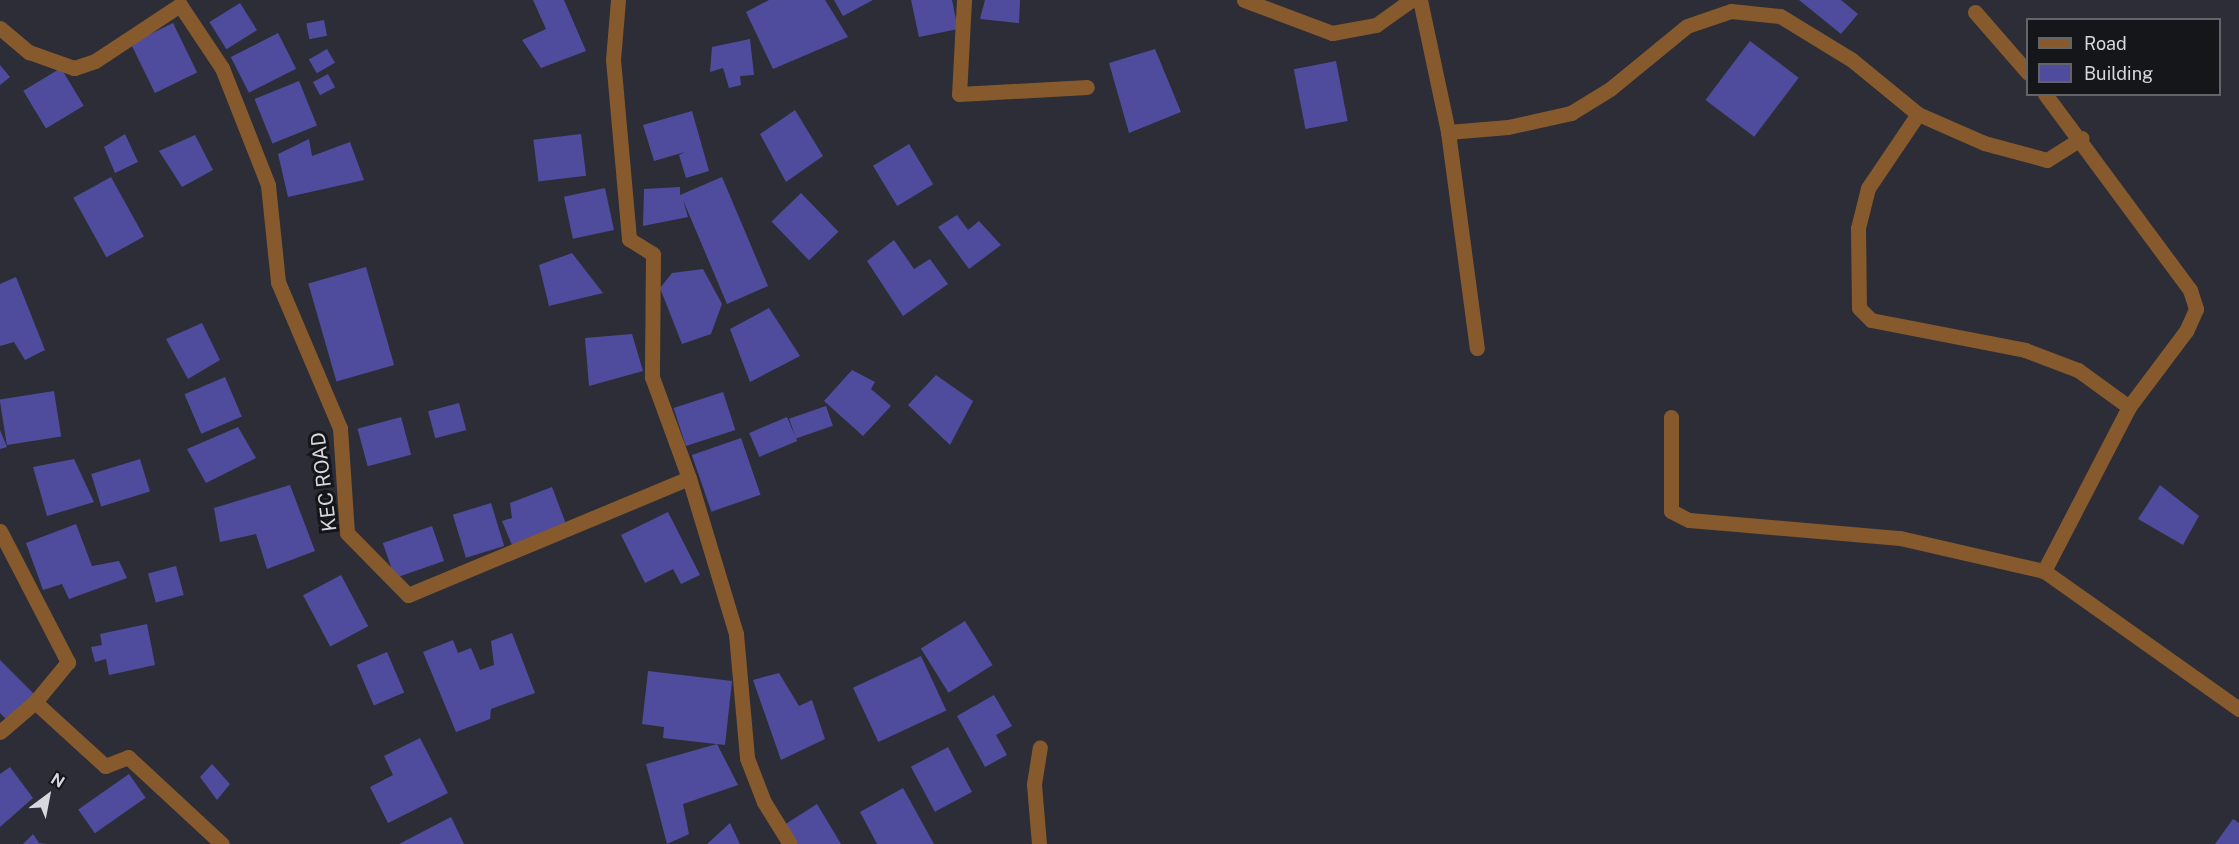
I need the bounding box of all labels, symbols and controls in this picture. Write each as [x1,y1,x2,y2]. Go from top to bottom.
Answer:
legend [2026,18,2221,96]
text: Road [2084,33,2127,54]
text: Building [2084,63,2153,84]
street label: KEC ROAD [306,431,342,533]
north arrow [18,766,78,826]
text: N [47,769,68,792]

